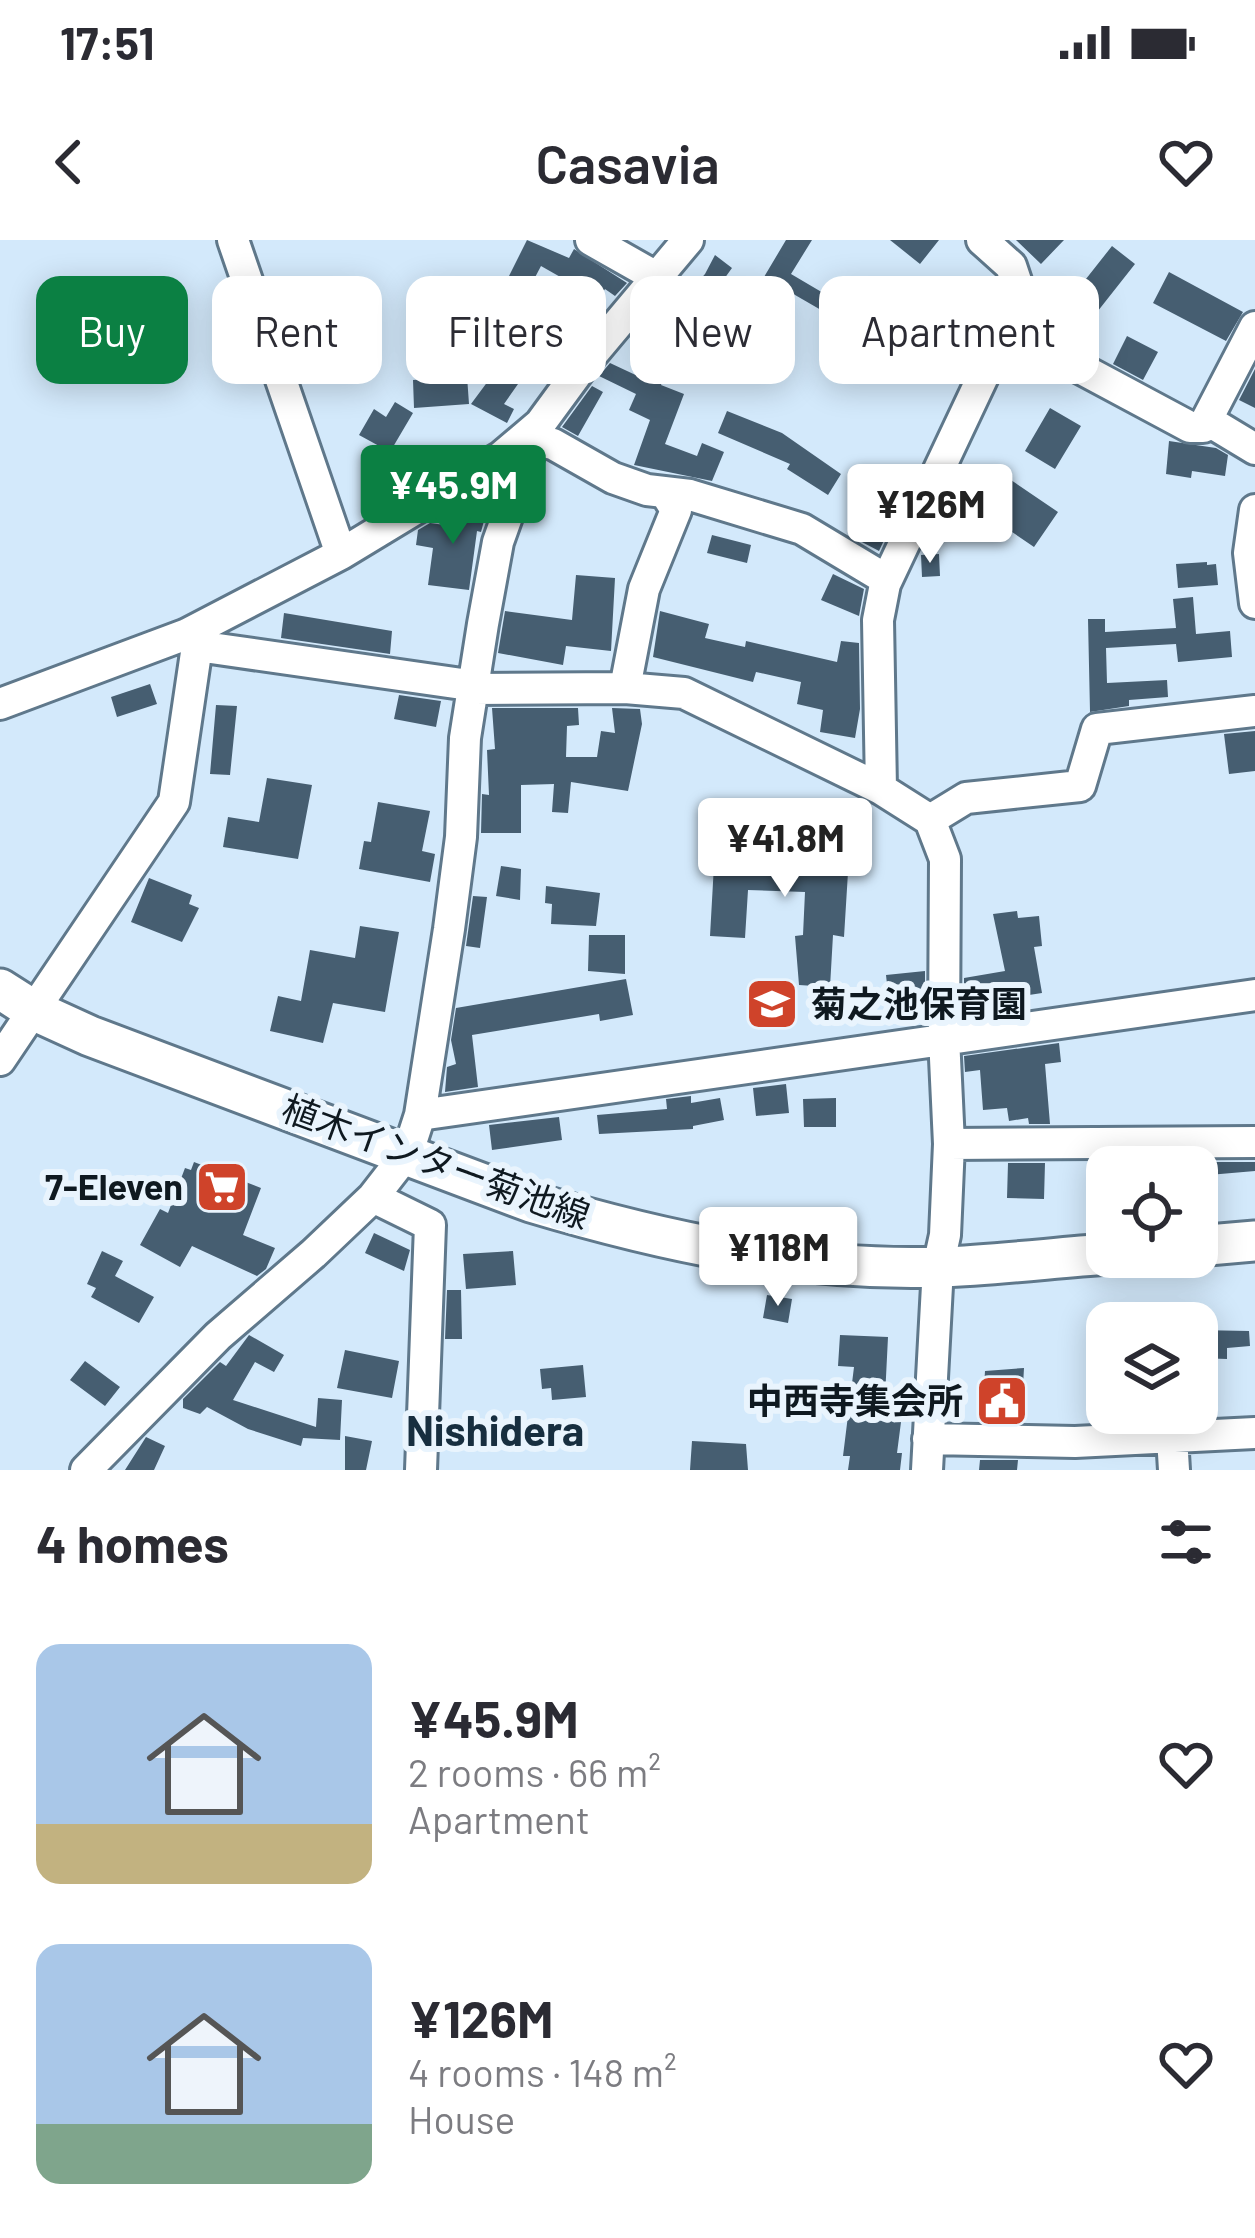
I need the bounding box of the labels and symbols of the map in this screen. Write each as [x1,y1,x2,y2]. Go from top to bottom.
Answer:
pin: ¥45.9M [355,445,551,547]
pin: ¥126M [846,464,1014,566]
pin: ¥41.8M [687,798,883,900]
school or university icon: 菊之池保育園 [744,976,800,1032]
place label: 菊之池保育園 [811,981,1027,1024]
street label: 植木インター菊池線 [277,1085,596,1236]
supermarket icon: 7-Eleven [194,1159,250,1215]
place label: 7-Eleven [45,1164,183,1207]
pin: ¥118M [694,1207,862,1309]
public building icon: 中西寺集会所 [974,1373,1030,1429]
place label: 中西寺集会所 [747,1378,963,1421]
district label: Nishidera [406,1404,584,1454]

